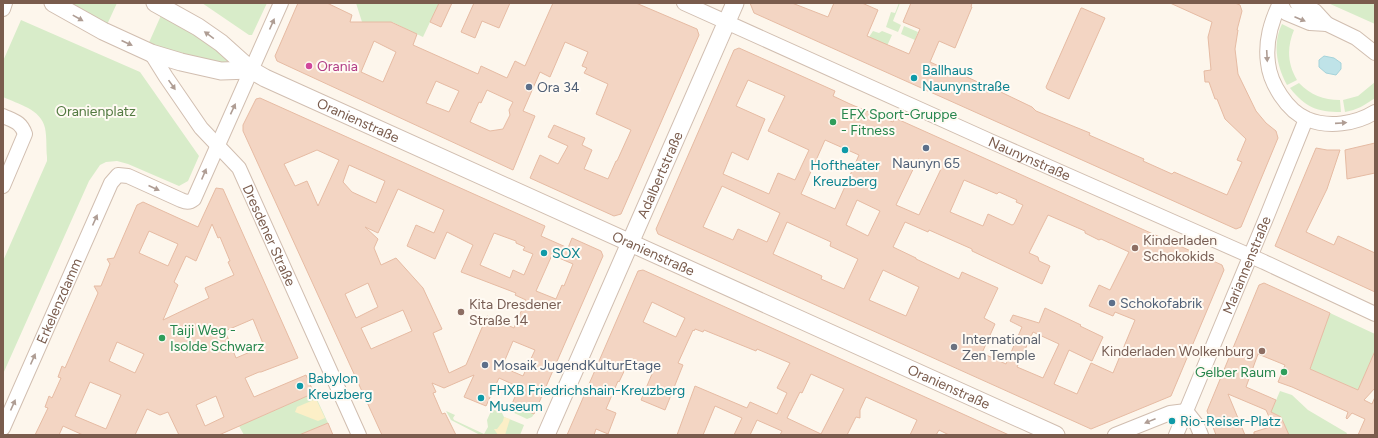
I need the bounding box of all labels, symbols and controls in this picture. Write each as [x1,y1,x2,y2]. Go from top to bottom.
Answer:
one-way arrow [72,14,84,21]
one-way arrow [1295,16,1306,22]
one-way arrow [269,18,275,29]
one-way arrow [204,31,215,39]
one-way arrow [121,40,133,46]
one-way arrow [1264,50,1271,62]
place label: Orania [317,58,358,75]
marker: Orania [304,61,314,71]
place label: Ballhaus Naunynstraße [922,62,1010,95]
marker: Ballhaus Naunynstraße [909,73,919,83]
place label: Ora 34 [537,79,580,96]
one-way arrow [167,80,176,91]
marker: Ora 34 [524,82,534,92]
street label: Oranienstraße [314,94,402,146]
park label: Oranienplatz [56,103,136,120]
one-way arrow [230,103,236,114]
place label: EFX Sport-Gruppe - Fitness [841,106,958,139]
marker: EFX Sport-Gruppe - Fitness [828,117,838,127]
one-way arrow [1335,119,1347,126]
street label: Adalbertstraße [633,128,686,221]
street label: Naunynstraße [986,133,1074,184]
marker: Naunyn 65 [921,143,931,153]
marker: Hoftheater Kreuzberg [840,145,850,155]
place label: Naunyn 65 [892,155,960,172]
place label: Hoftheater Kreuzberg [810,157,880,190]
one-way arrow [202,167,208,179]
street label: Dresdener Straße [239,182,300,289]
one-way arrow [149,186,161,192]
street label: Mariannenstraße [1219,213,1275,317]
one-way arrow [92,215,98,226]
street label: Oranienstraße [610,227,698,279]
place label: Kinderladen Schokokids [1143,232,1217,265]
marker: Kinderladen Schokokids [1130,243,1140,253]
place label: SOX [552,245,580,262]
marker: SOX [539,248,549,258]
street label: Erkelenzdamm [33,255,85,346]
place label: Schokofabrik [1120,295,1202,312]
place label: Kita Dresdener Straße 14 [469,296,561,329]
marker: Schokofabrik [1107,298,1117,308]
marker: Kita Dresdener Straße 14 [456,307,466,317]
place label: Taiji Weg - Isolde Schwarz [170,322,264,355]
place label: International Zen Temple [962,331,1041,364]
marker: Taiji Weg - Isolde Schwarz [157,333,167,343]
marker: International Zen Temple [949,342,959,352]
place label: Kinderladen Wolkenburg [1101,343,1254,360]
marker: Kinderladen Wolkenburg [1257,346,1267,356]
one-way arrow [30,354,36,365]
place label: Mosaik JugendKulturEtage [493,357,661,374]
marker: Mosaik JugendKulturEtage [480,360,490,370]
street label: Oranienstraße [905,361,993,413]
place label: Gelber Raum [1195,364,1276,381]
marker: Gelber Raum [1279,367,1289,377]
place label: Babylon Kreuzberg [308,370,372,403]
marker: Babylon Kreuzberg [295,381,305,391]
place label: FHXB Friedrichshain-Kreuzberg Museum [489,382,685,415]
marker: FHXB Friedrichshain-Kreuzberg Museum [476,393,486,403]
one-way arrow [10,399,16,410]
place label: Rio-Reiser-Platz [1180,413,1281,430]
marker: Rio-Reiser-Platz [1167,416,1177,426]
one-way arrow [1144,418,1155,424]

